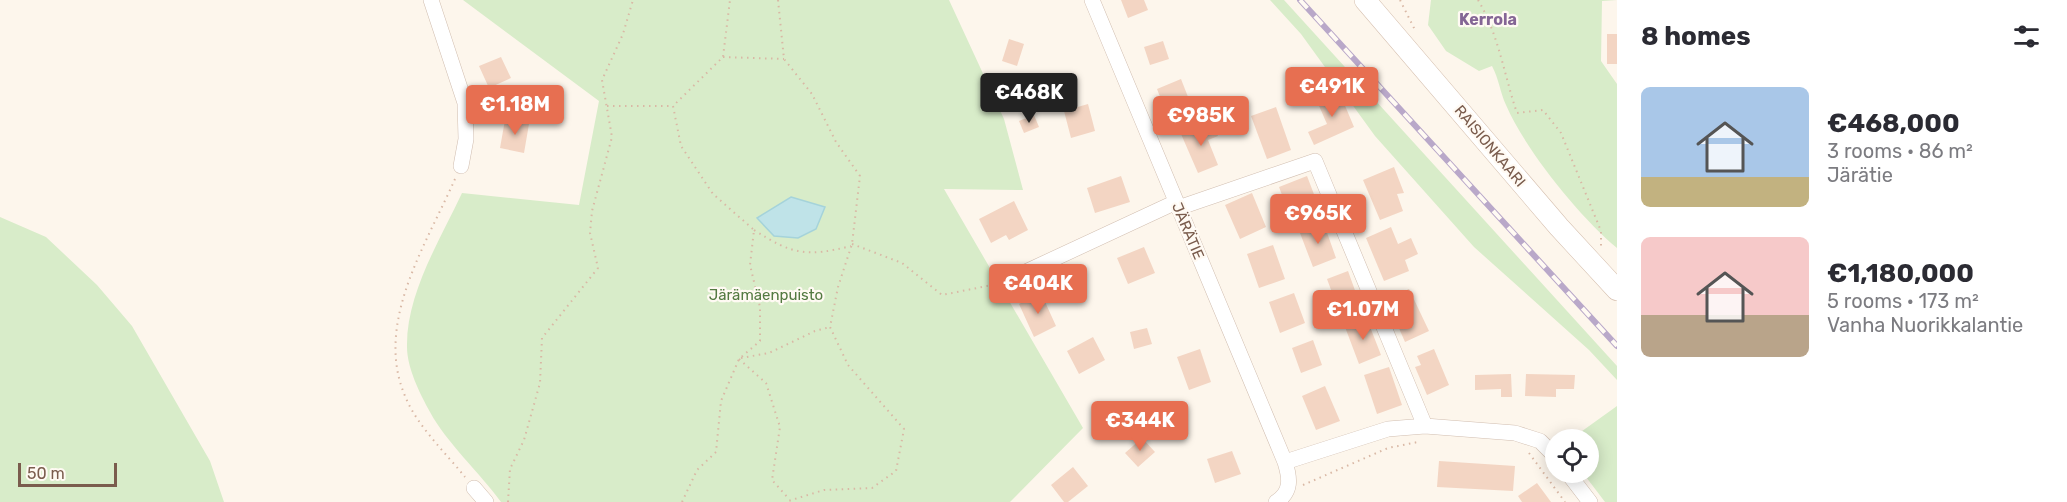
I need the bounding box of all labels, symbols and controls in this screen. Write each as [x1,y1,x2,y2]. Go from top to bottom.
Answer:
district label: Kerrola [1459,10,1517,29]
icon: filters [2010,20,2043,53]
text: 8 homes [1641,21,1751,52]
pin: €491K [1290,67,1374,118]
pin: €468K [987,73,1071,124]
text: €491K [1299,74,1365,98]
text: €468K [994,80,1064,104]
pin: €1.18M [466,85,564,136]
text: €1.18M [480,92,550,116]
pin: €985K [1159,96,1243,147]
street label: RAISIONKAARI [1451,102,1529,190]
text: €985K [1167,103,1235,127]
text: €468,000 [1827,108,1960,139]
icon: home [1689,111,1761,183]
text: 3 rooms · 86 m² [1827,139,1973,163]
text: Järätie [1827,163,1893,187]
pin: €965K [1276,194,1360,245]
street label: JÄRÄTIE [1168,200,1208,262]
text: €965K [1284,201,1352,225]
text: €1,180,000 [1827,258,1974,289]
icon: home [1689,261,1761,333]
pin: €404K [996,264,1080,315]
text: €404K [1003,271,1073,295]
park label: Järämäenpuisto [709,286,823,304]
text: 5 rooms · 173 m² [1827,289,1979,313]
pin: €1.07M [1314,290,1412,341]
text: €1.07M [1327,297,1399,321]
text: Vanha Nuorikkalantie [1827,313,2023,337]
pin: €344K [1098,401,1182,452]
text: €344K [1105,408,1175,432]
map controls [1545,429,1599,483]
button: locate [1545,429,1599,483]
scale bar [18,460,117,488]
text: 50 m [27,464,65,483]

